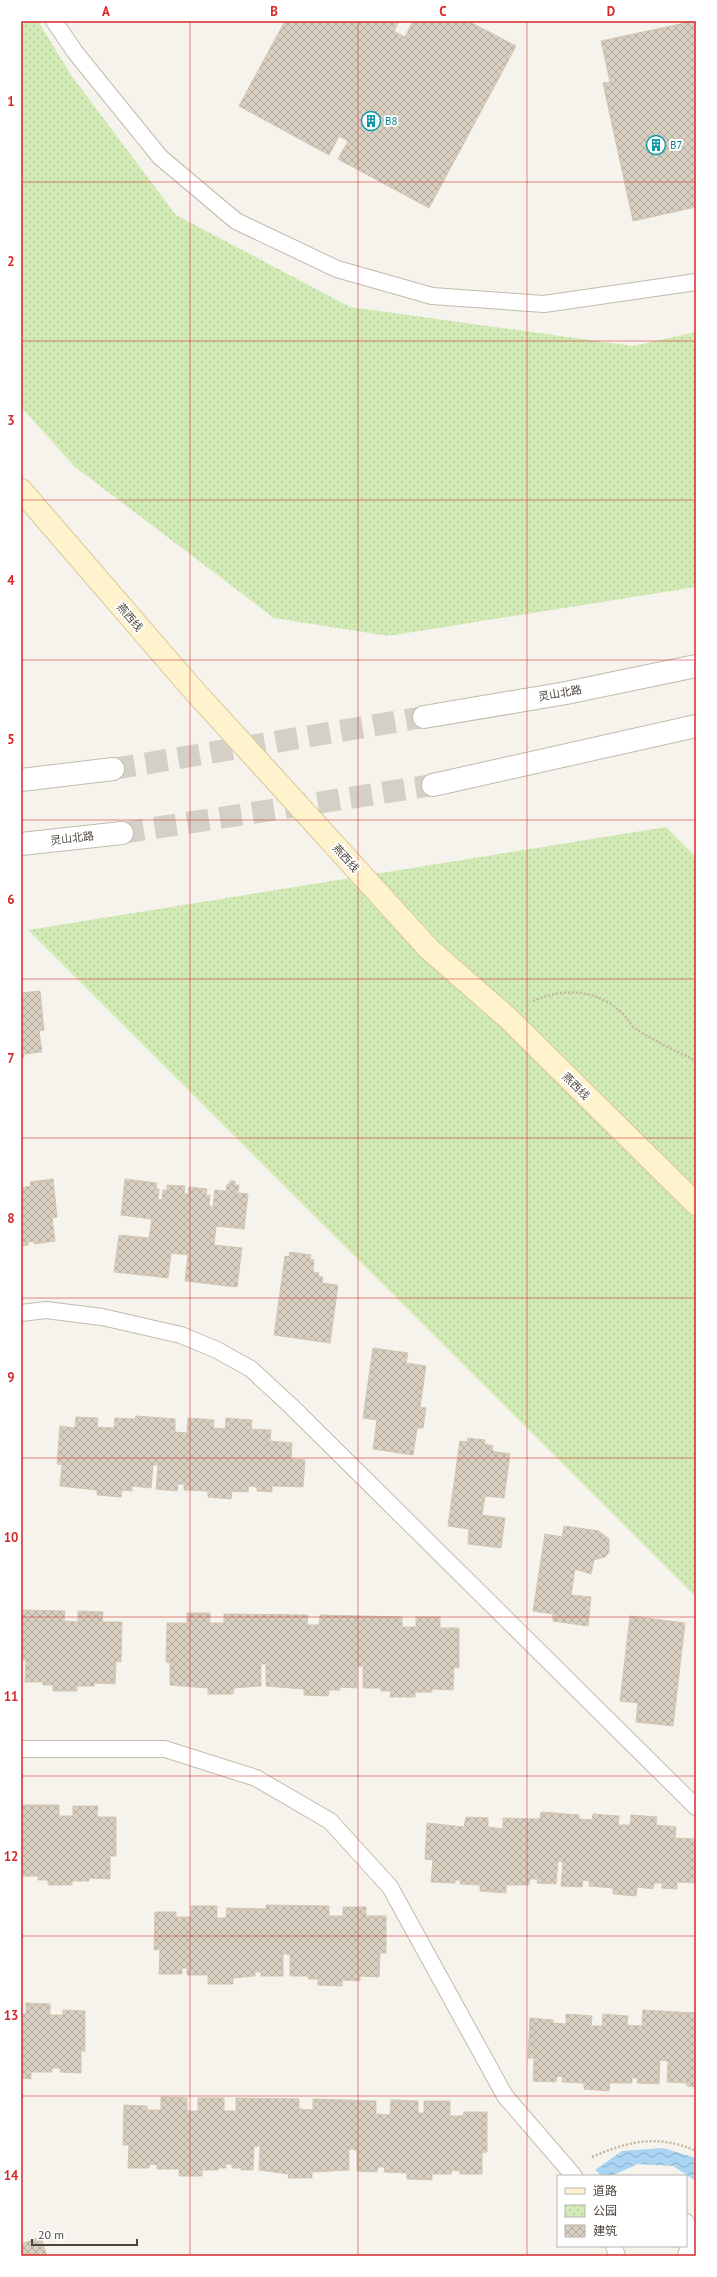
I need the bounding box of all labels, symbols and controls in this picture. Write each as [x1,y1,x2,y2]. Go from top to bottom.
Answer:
text: A [102,3,110,20]
text: B [270,3,278,20]
text: C [439,3,447,20]
text: D [607,3,615,20]
text: 1 [7,93,15,110]
building icon: B8 [360,110,382,132]
place label: B8 [385,114,397,128]
building icon: B7 [645,134,667,156]
place label: B7 [670,138,682,152]
text: 2 [7,253,15,270]
text: 3 [7,412,15,429]
text: 4 [7,572,15,589]
street label: 燕西线 [114,600,146,634]
street label: 灵山北路 [537,682,583,704]
text: 5 [7,731,15,748]
street label: 灵山北路 [49,828,95,848]
street label: 燕西线 [330,841,362,875]
text: 6 [7,891,15,908]
text: 7 [7,1050,15,1067]
street label: 燕西线 [559,1069,593,1103]
text: 8 [7,1210,15,1227]
text: 9 [7,1369,15,1386]
text: 10 [4,1529,18,1546]
text: 11 [4,1688,18,1705]
text: 12 [4,1848,18,1865]
text: 13 [4,2007,18,2024]
text: 14 [4,2167,19,2184]
legend [557,2175,687,2247]
text: 道路 [593,2183,617,2198]
text: 公园 [593,2203,617,2218]
scale bar [32,2221,137,2247]
text: 建筑 [593,2223,617,2238]
text: 20 m [38,2227,64,2242]

